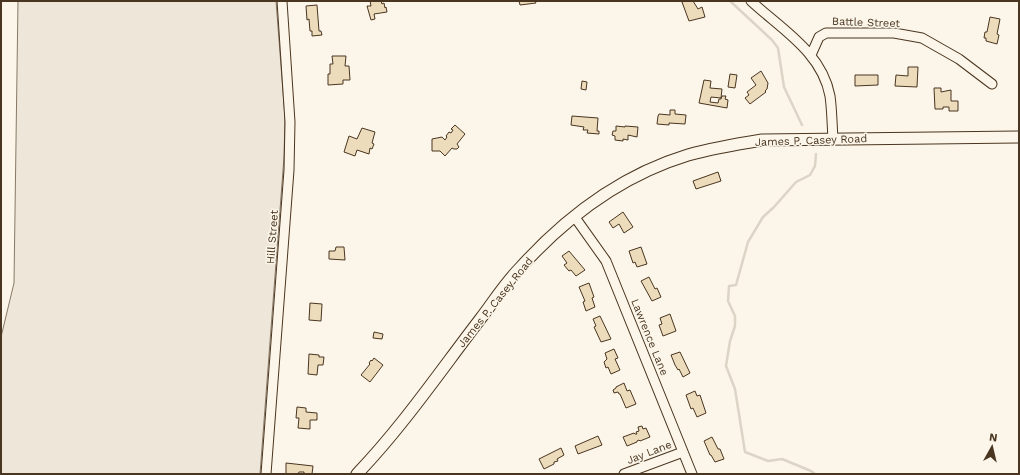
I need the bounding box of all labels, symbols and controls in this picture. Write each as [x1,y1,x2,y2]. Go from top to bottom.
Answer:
street label: Battle Street [832,15,901,30]
street label: James P. Casey Road [755,132,867,149]
street label: Hill Street [264,209,281,265]
street label: James P. Casey Road [455,255,536,350]
street label: Lawrence Lane [628,297,671,377]
north arrow [972,427,1012,467]
text: N [988,431,998,445]
street label: Jay Lane [625,438,673,467]

